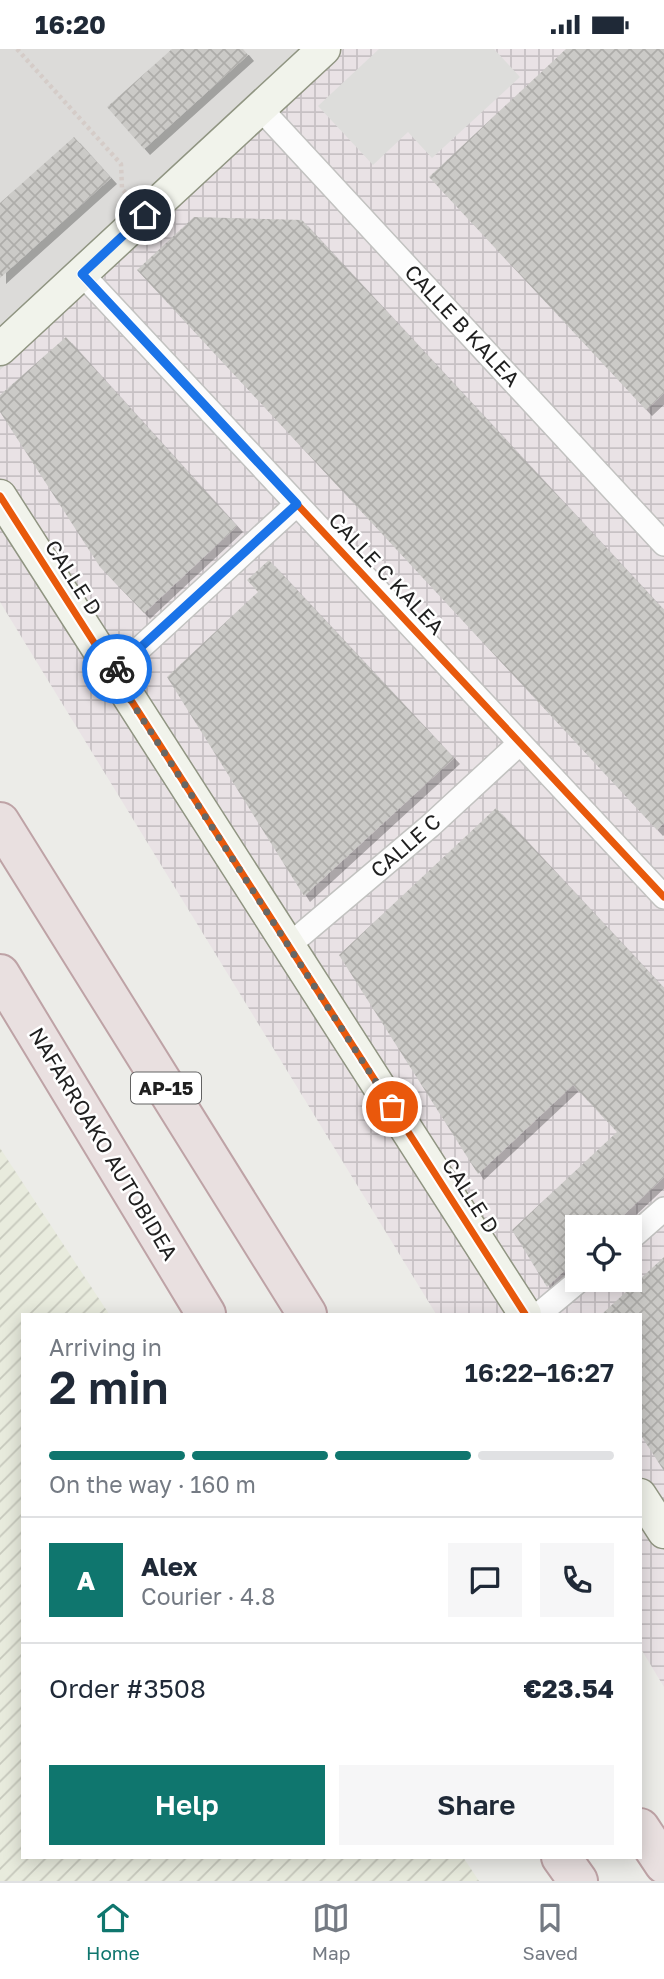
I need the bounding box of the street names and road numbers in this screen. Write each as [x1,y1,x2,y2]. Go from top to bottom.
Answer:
street label: CALLE B KALEA [400,259,526,392]
street label: CALLE C KALEA [324,507,450,640]
street label: CALLE D [40,535,108,620]
street label: CALLE C [365,808,446,883]
street label: NAFARROAKO AUTOBIDEA [24,1022,184,1265]
road number: AP-15 [131,1072,201,1103]
street label: CALLE D [437,1153,505,1238]

